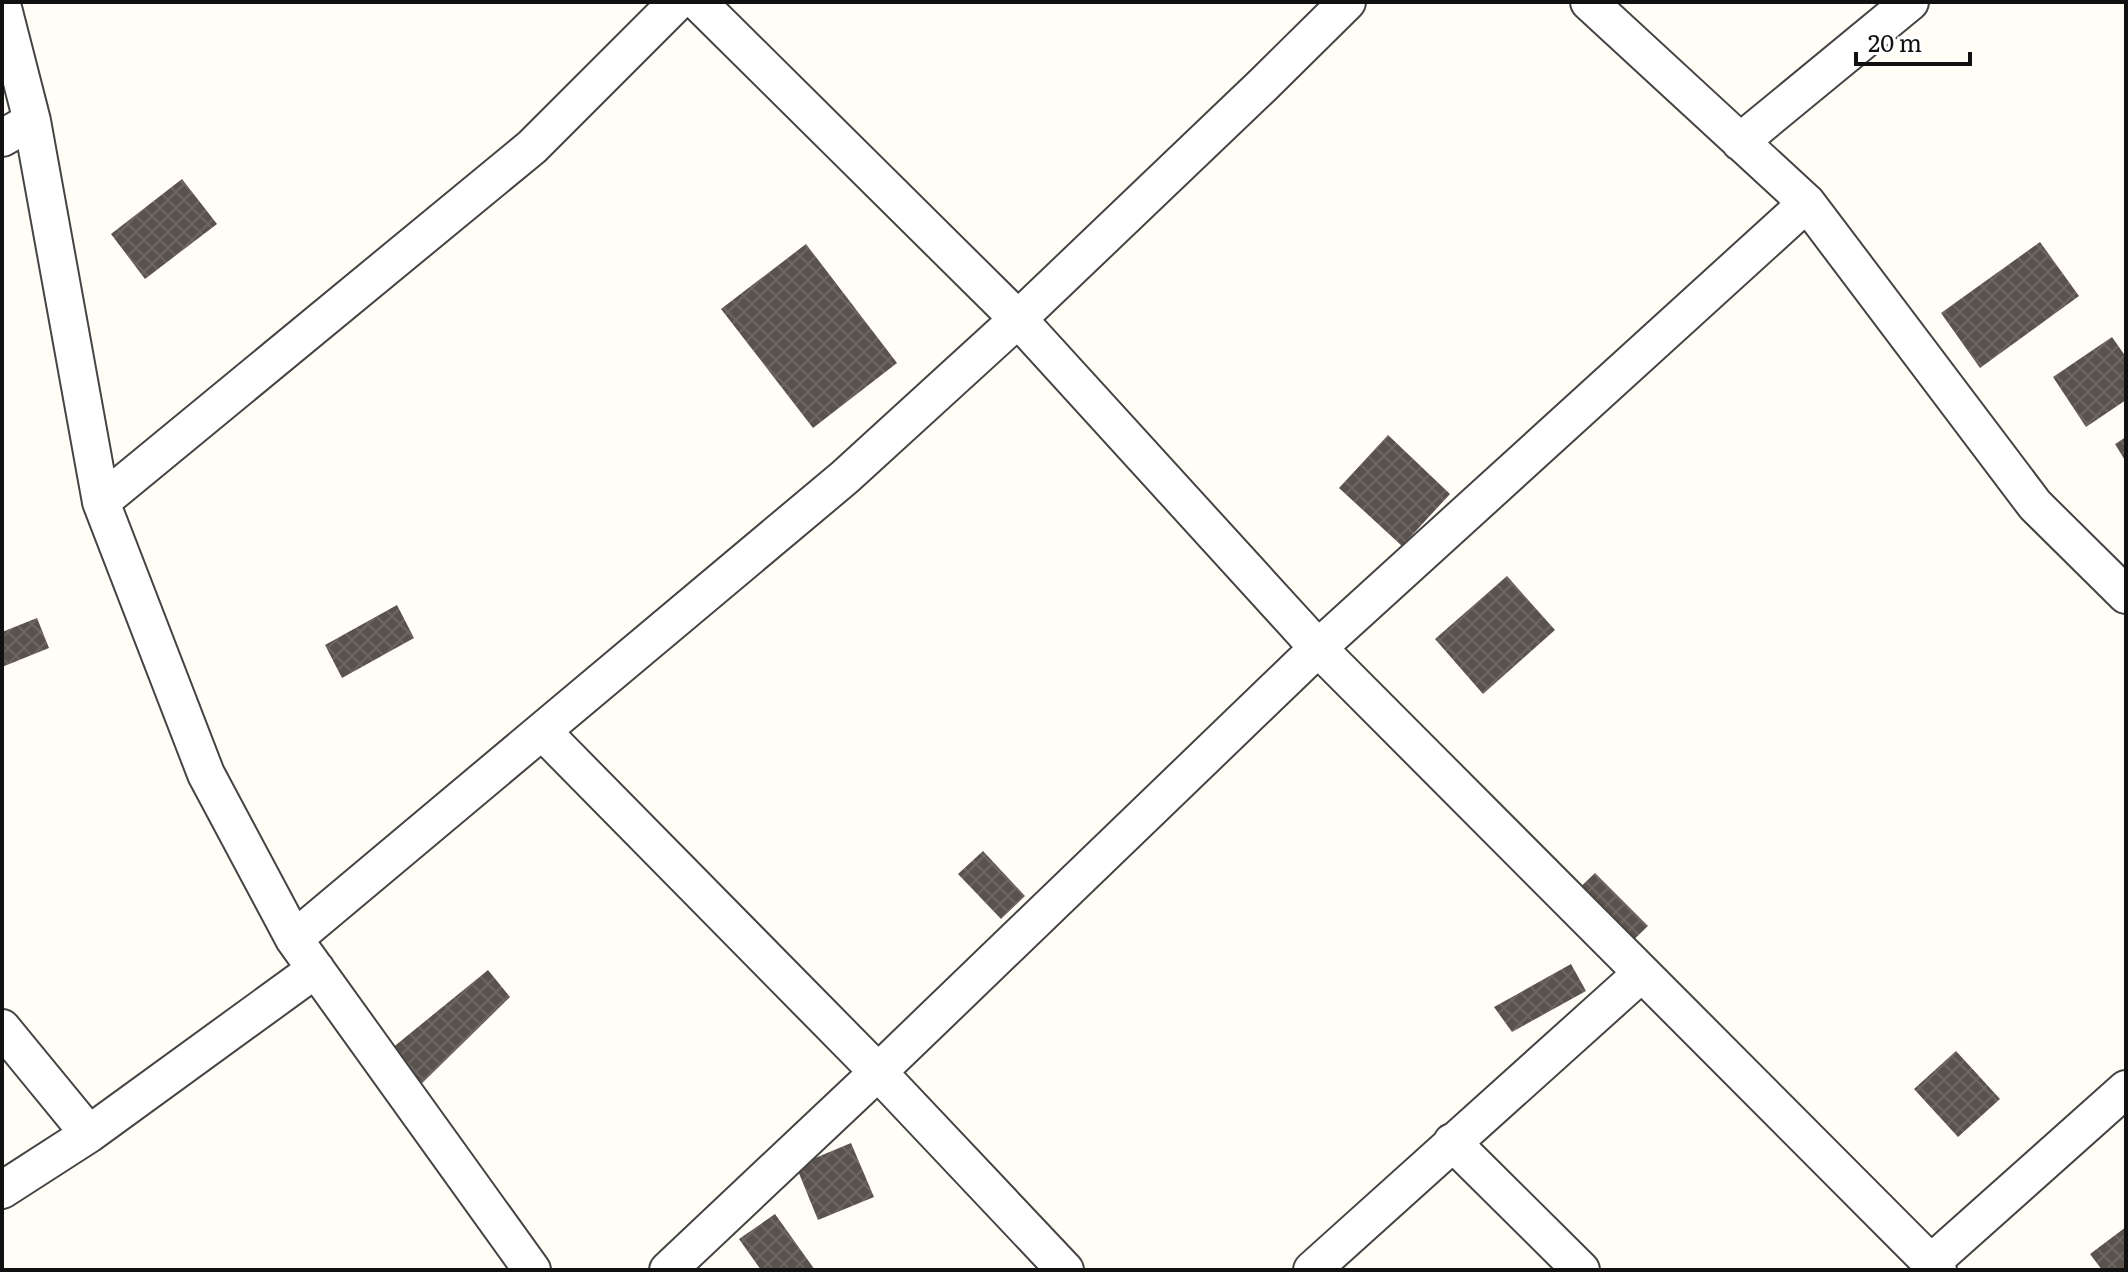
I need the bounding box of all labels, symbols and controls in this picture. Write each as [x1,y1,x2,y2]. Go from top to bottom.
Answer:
scale bar [1856,16,1970,66]
text: 20 m [1868,24,1922,59]

